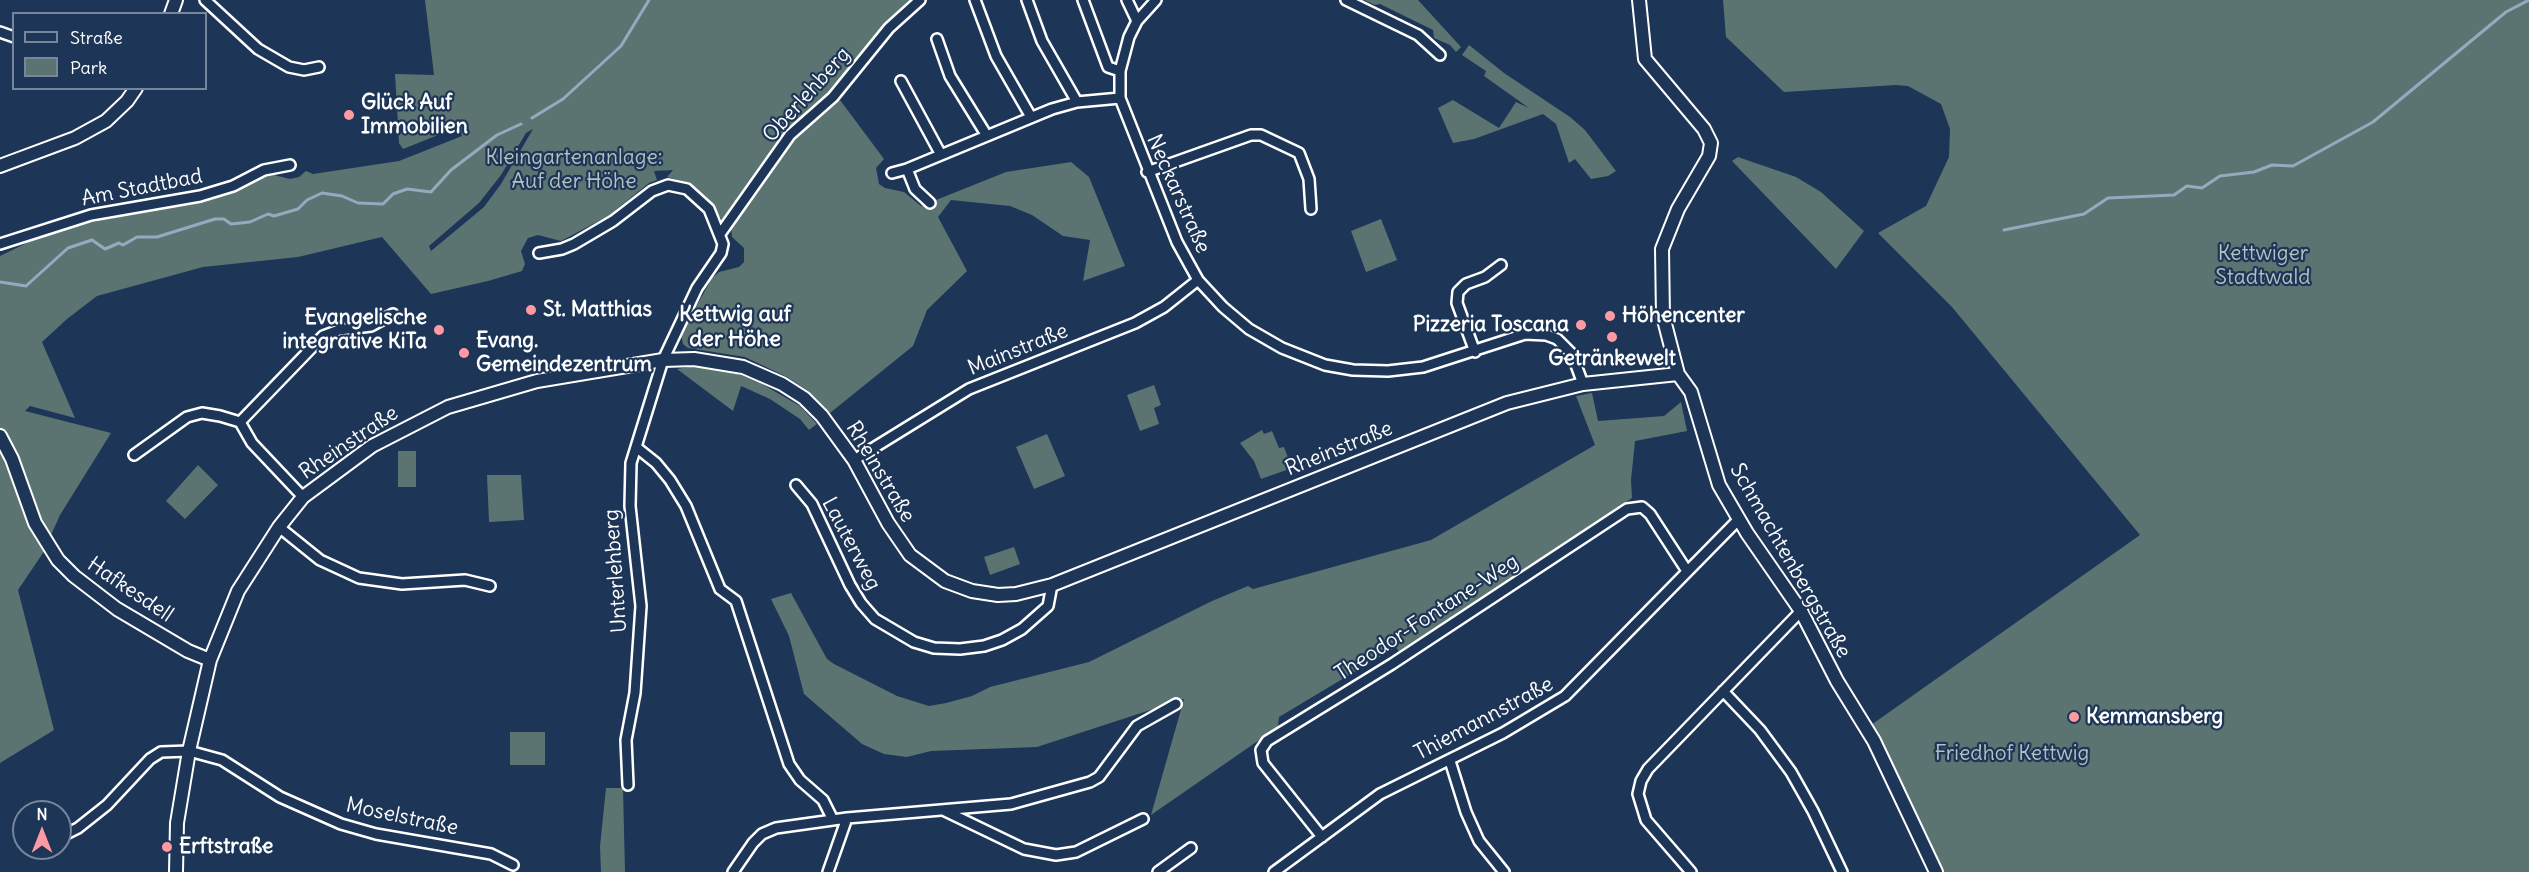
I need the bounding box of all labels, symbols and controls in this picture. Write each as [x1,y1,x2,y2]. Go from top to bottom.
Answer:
legend [12,12,207,90]
text: Straße [70,26,123,49]
street label: Oberlehberg [758,42,856,148]
text: Park [70,56,107,79]
place label: Glück Auf Immobilien [361,90,468,140]
marker: Glück Auf Immobilien [342,108,356,122]
street label: Neckarstraße [1141,131,1215,257]
park label: Kleingartenanlage: Auf der Höhe [485,145,663,195]
street label: Am Stadtbad [79,164,205,212]
park label: Kettwiger Stadtwald [2215,241,2311,291]
place label: St. Matthias [543,297,652,323]
district label: Kettwig auf der Höhe [679,302,791,354]
marker: St. Matthias [524,303,538,317]
place label: Höhencenter [1622,303,1745,329]
place label: Evangelische integrative KiTa [283,305,427,355]
marker: Höhencenter [1603,309,1617,323]
place label: Pizzeria Toscana [1413,312,1569,338]
marker: Pizzeria Toscana [1574,318,1588,332]
street label: Mainstraße [964,319,1072,381]
marker: Evangelische integrative KiTa [432,323,446,337]
place label: Evang. Gemeindezentrum [476,328,652,378]
marker: Getränkewelt [1605,330,1619,344]
marker: Evang. Gemeindezentrum [457,346,471,360]
place label: Getränkewelt [1548,346,1676,372]
street label: Rheinstraße [295,401,403,485]
street label: Rheinstraße [1282,416,1396,482]
street label: Rheinstraße [840,417,920,527]
street label: Schmachtenbergstraße [1724,459,1856,663]
street label: Lauterweg [816,493,886,595]
street label: Unterlehberg [599,508,633,634]
street label: Theodor-Fontane-Weg [1331,549,1523,687]
street label: Hafkesdell [82,552,178,628]
street label: Thiemannstraße [1410,672,1558,766]
place label: Kemmansberg [2086,704,2223,730]
marker: Kemmansberg [2067,710,2081,724]
park label: Friedhof Kettwig [1935,741,2089,767]
street label: Moselstraße [344,793,460,841]
north arrow [12,800,72,860]
text: N [36,804,48,824]
place label: Erftstraße [179,834,273,860]
marker: Erftstraße [160,840,174,854]

